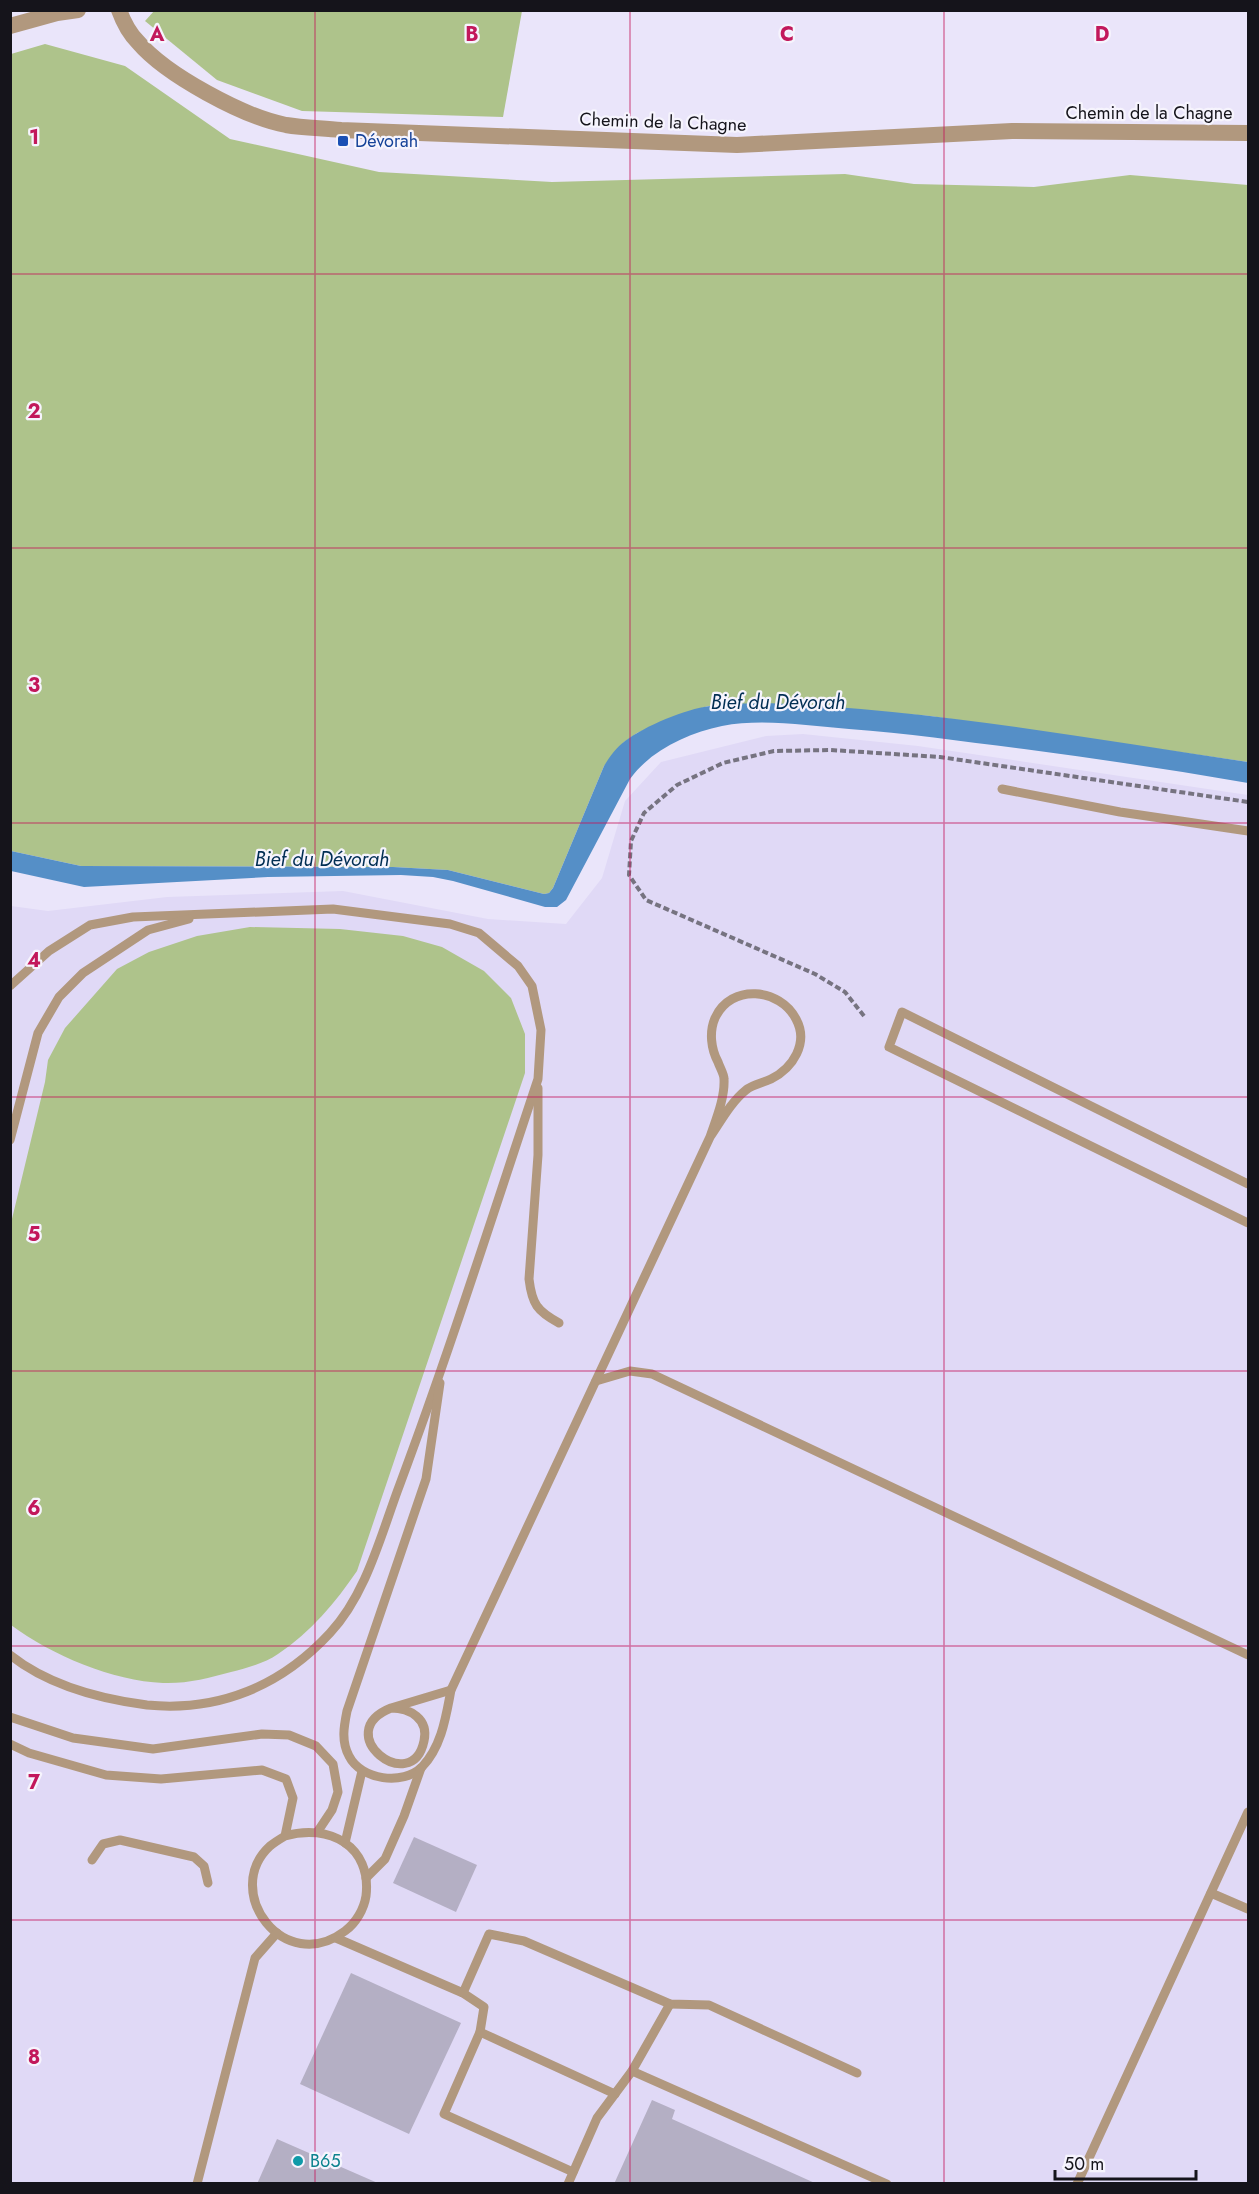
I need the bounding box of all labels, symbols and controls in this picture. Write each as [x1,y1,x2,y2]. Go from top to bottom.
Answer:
text: A [149,20,165,49]
text: B [465,20,479,49]
text: C [780,20,794,49]
text: D [1095,20,1109,49]
street label: Chemin de la Chagne [1065,100,1233,126]
street label: Chemin de la Chagne [579,106,747,138]
text: 1 [29,123,39,152]
place label: Dévorah [355,128,418,154]
marker: Dévorah [336,134,350,148]
text: 2 [27,397,41,426]
text: 3 [28,671,40,700]
water label: Bief du Dévorah [711,688,845,717]
water label: Bief du Dévorah [255,845,389,874]
text: 4 [27,946,41,975]
text: 5 [28,1220,41,1249]
text: 6 [27,1494,41,1523]
text: 7 [28,1768,41,1797]
text: 8 [28,2043,40,2072]
scale bar [1055,2143,1196,2181]
place label: B65 [310,2148,341,2174]
text: 50 m [1064,2151,1104,2177]
marker: B65 [291,2154,305,2168]

